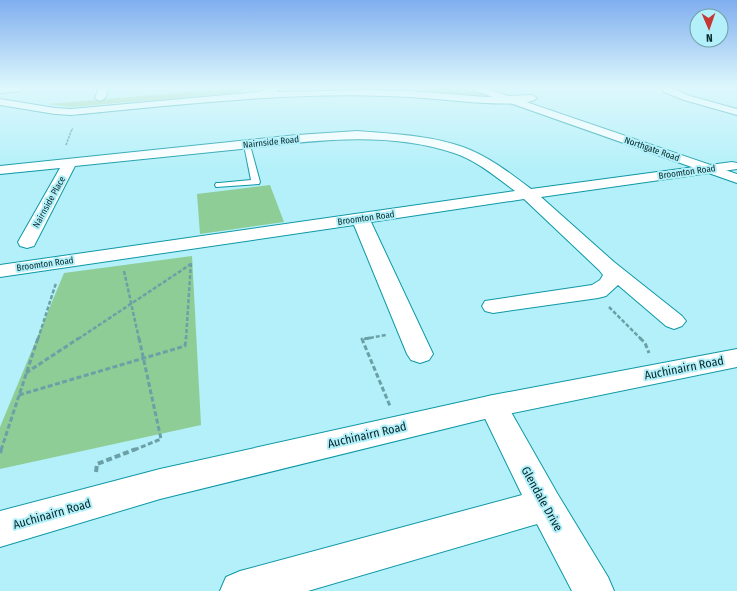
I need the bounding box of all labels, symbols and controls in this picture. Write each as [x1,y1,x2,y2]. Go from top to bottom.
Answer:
north arrow [689,8,729,48]
text: N [706,31,713,44]
street label: Nairnside Road [243,134,300,150]
street label: Northgate Road [623,135,681,163]
street label: Broomton Road [658,163,716,181]
street label: Nairnside Place [31,174,67,229]
street label: Broomton Road [337,209,395,227]
street label: Broomton Road [16,255,74,273]
street label: Auchinairn Road [643,353,725,383]
street label: Auchinairn Road [326,419,408,451]
street label: Glendale Drive [518,464,566,534]
street label: Auchinairn Road [11,496,93,532]

